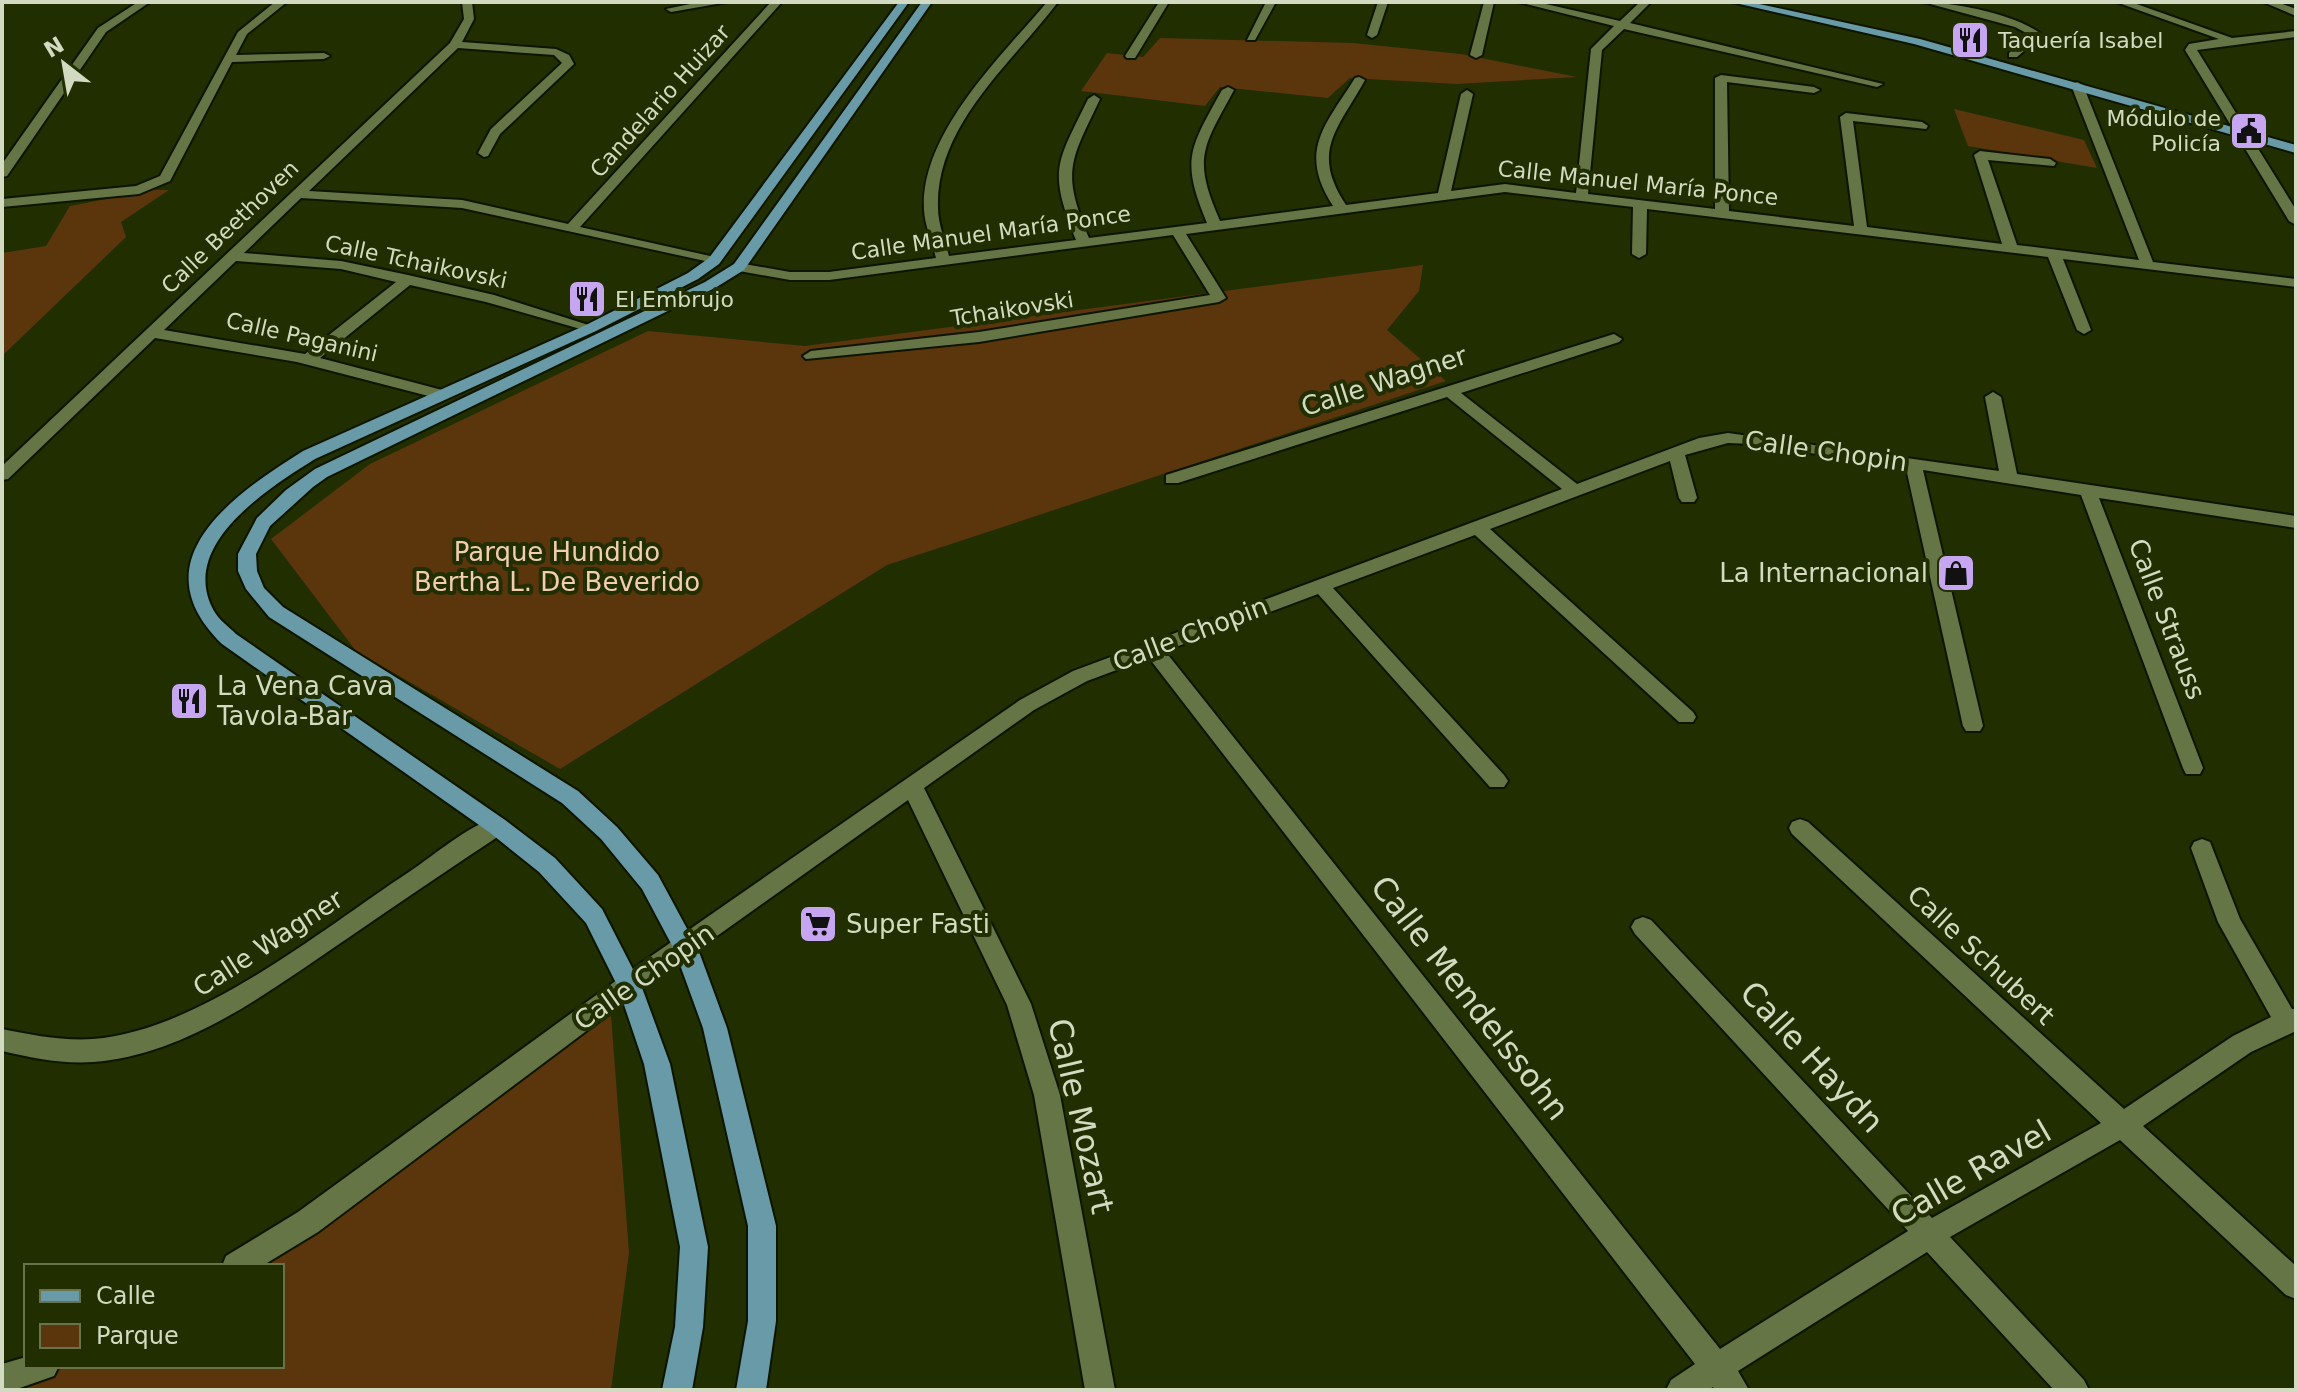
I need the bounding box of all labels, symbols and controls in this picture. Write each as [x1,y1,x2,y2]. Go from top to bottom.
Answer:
street label: Candelario Huizar [585,19,736,182]
restaurant icon: Taquería Isabel [1949,19,1991,61]
north arrow [24,24,104,104]
place label: Taquería Isabel [1997,28,2163,53]
text: N [40,32,68,63]
place label: Módulo de Policía [2107,106,2221,156]
public building icon: Módulo de Policía [2228,110,2270,152]
street label: Calle Beethoven [156,155,304,299]
street label: Calle Manuel María Ponce [1496,156,1780,210]
street label: Calle Manuel María Ponce [850,201,1132,265]
street label: Calle Tchaikovski [323,230,509,294]
restaurant icon: El Embrujo [566,278,608,320]
place label: El Embrujo [615,287,734,312]
street label: Tchaikovski [948,287,1075,331]
street label: Calle Paganini [224,307,380,367]
street label: Calle Wagner [1297,340,1471,422]
street label: Calle Chopin [1743,425,1909,477]
street label: Calle Strauss [2123,534,2211,704]
park label: Parque Hundido Bertha L. De Beverido [414,537,700,597]
shop icon: La Internacional [1935,552,1977,594]
place label: La Internacional [1719,558,1928,588]
street label: Calle Chopin [1108,591,1272,677]
place label: La Vena Cava Tavola-Bar [216,671,394,731]
restaurant icon: La Vena Cava Tavola-Bar [168,680,210,722]
street label: Calle Mendelssohn [1363,868,1577,1128]
street label: Calle Schubert [1901,879,2061,1031]
street label: Calle Wagner [188,883,349,1003]
supermarket icon: Super Fasti [797,903,839,945]
place label: Super Fasti [846,909,990,939]
street label: Calle Chopin [568,918,720,1036]
street label: Calle Haydn [1732,974,1892,1140]
street label: Calle Mozart [1040,1015,1122,1217]
street label: Calle Ravel [1884,1112,2058,1234]
legend [24,1264,284,1368]
text: Calle [96,1282,156,1310]
text: Parque [96,1322,179,1350]

